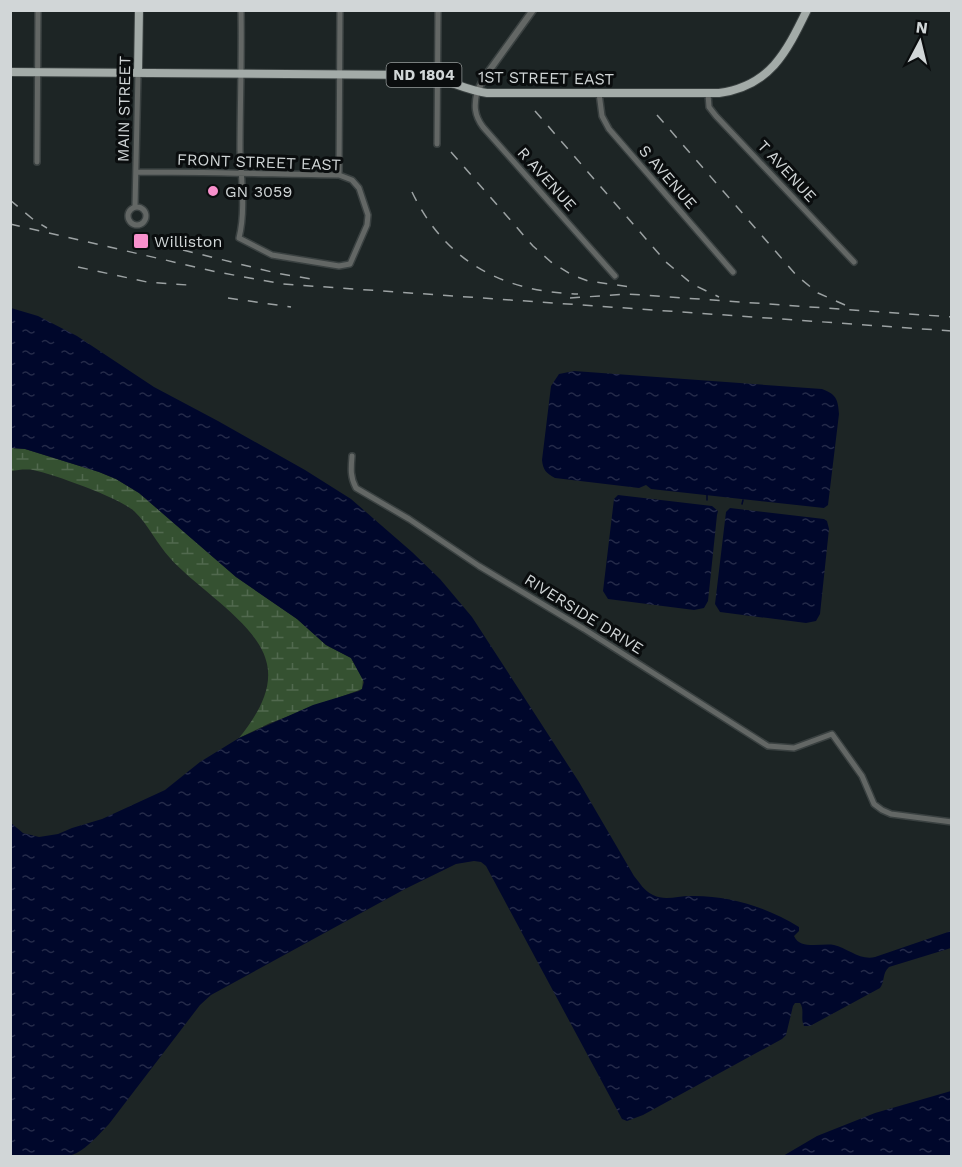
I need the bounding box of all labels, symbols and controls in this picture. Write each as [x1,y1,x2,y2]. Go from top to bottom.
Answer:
north arrow [890,12,950,72]
text: N [915,17,929,38]
street label: MAIN STREET [114,55,134,162]
road number: ND 1804 [386,63,462,87]
street label: 1ST STREET EAST [478,67,614,89]
street label: T AVENUE [754,136,820,206]
street label: S AVENUE [635,141,701,213]
street label: R AVENUE [514,143,580,215]
street label: FRONT STREET EAST [177,150,342,174]
place label: GN 3059 [225,182,292,201]
marker: GN 3059 [206,184,220,198]
marker: Williston [132,232,150,250]
place label: Williston [154,232,222,251]
street label: RIVERSIDE DRIVE [521,570,647,658]

